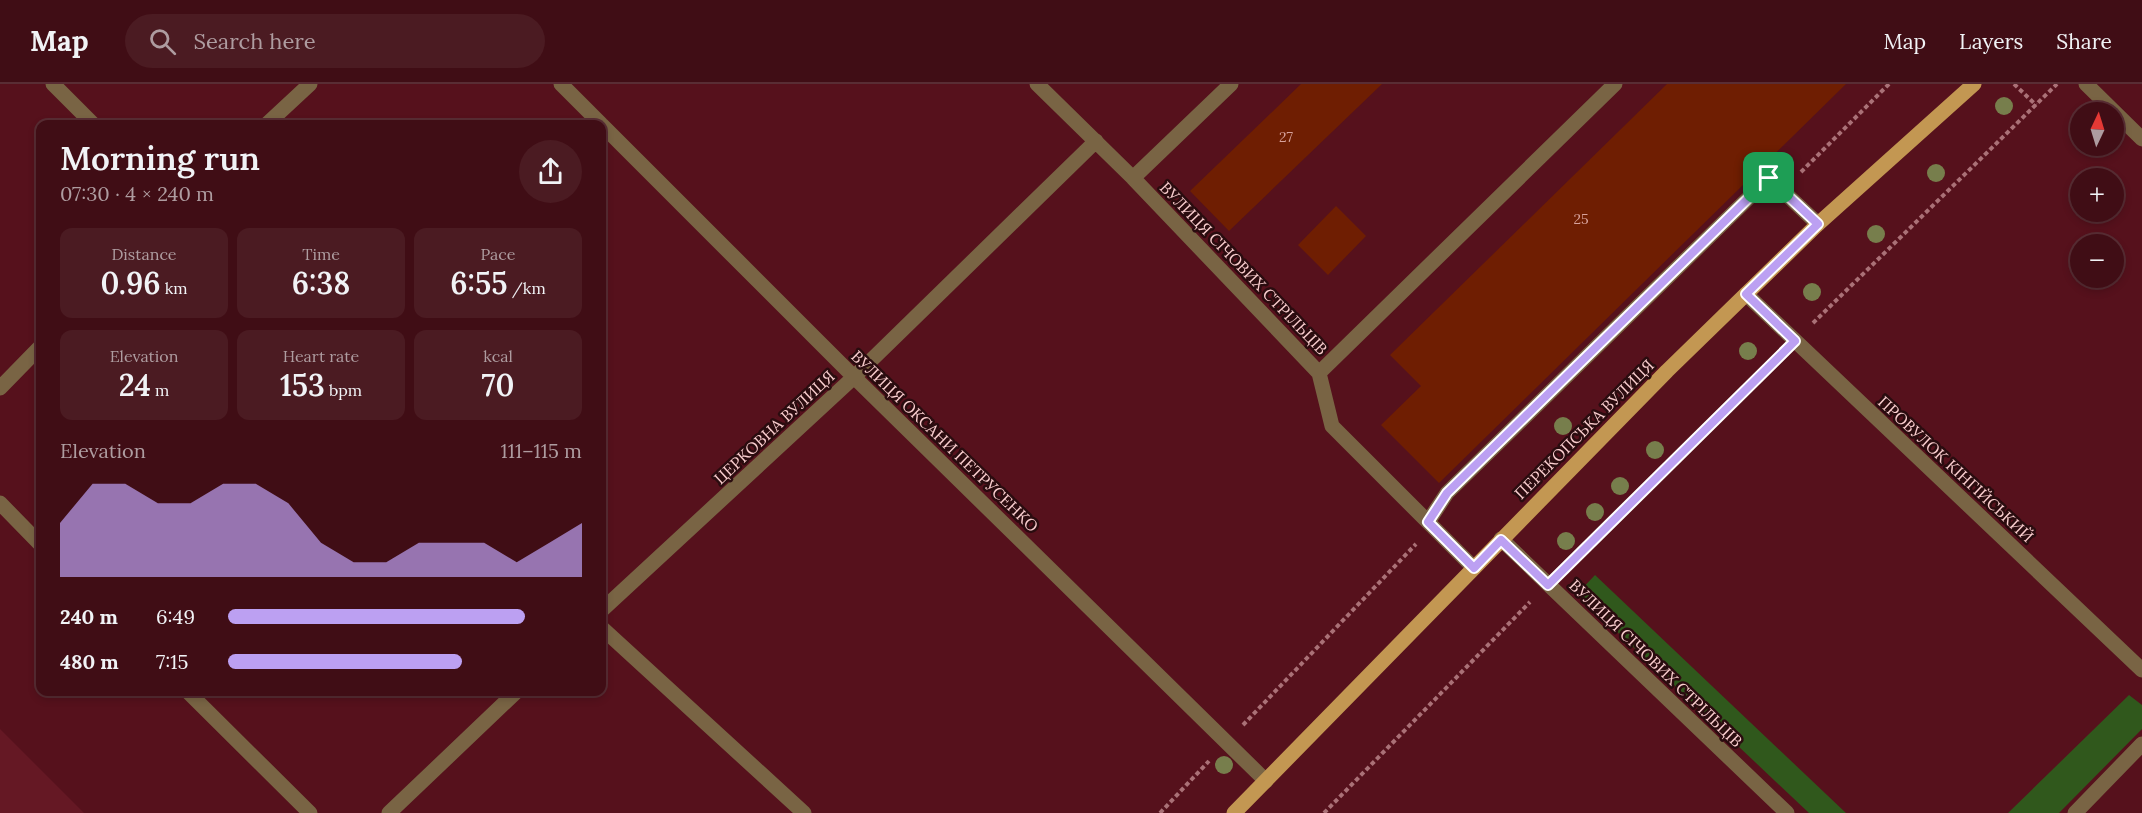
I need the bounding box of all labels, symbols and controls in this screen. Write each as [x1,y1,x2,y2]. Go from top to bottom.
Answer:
search box [125,14,545,68]
text: Map [30,23,89,59]
icon: search [146,25,179,58]
text: Search here [194,27,316,55]
text: Map [1883,28,1926,55]
text: Layers [1959,28,2023,55]
text: Share [2056,28,2112,55]
north arrow [2070,102,2124,156]
map controls [2070,102,2124,288]
house number: 27 [1279,128,1294,146]
text: Morning run [60,137,260,179]
button: share [519,140,582,203]
pin [1743,152,1794,203]
icon: arrive [1752,161,1785,194]
button: + [2070,168,2124,222]
street label: ВУЛИЦЯ СІЧОВИХ СТРІЛЬЦІВ [1156,177,1332,359]
text: 07:30 · 4 × 240 m [60,181,214,206]
house number: 25 [1573,210,1589,228]
button: − [2070,234,2124,288]
text: Distance [111,244,177,264]
text: Time [302,244,340,264]
text: Pace [481,244,515,264]
text: 0.96 [100,264,161,302]
text: 6:38 [292,264,350,302]
text: 6:55 [450,264,508,302]
text: km [161,278,188,298]
text: /km [508,278,546,298]
text: Elevation [110,346,178,366]
text: Heart rate [283,346,359,366]
text: kcal [483,346,513,366]
street label: ВУЛИЦЯ ОКСАНИ ПЕТРУСЕНКО [847,346,1043,536]
street label: ПЕРЕКОПСЬКА ВУЛИЦЯ [1510,355,1658,503]
text: 24 [119,366,151,404]
text: 153 [280,366,325,404]
text: 70 [482,366,514,404]
street label: ЦЕРКОВНА ВУЛИЦЯ [710,366,838,488]
text: m [151,380,169,400]
text: bpm [325,380,362,400]
street label: ПРОВУЛОК КІНГІЙСЬКИЙ [1874,392,2038,546]
text: Elevation [60,438,146,463]
text: 111–115 m [501,438,582,463]
street label: ВУЛИЦЯ СІЧОВИХ СТРІЛЬЦІВ [1565,575,1747,751]
text: 240 m [60,604,118,629]
text: 6:49 [156,604,195,629]
text: 480 m [60,649,119,674]
text: 7:15 [156,649,188,674]

